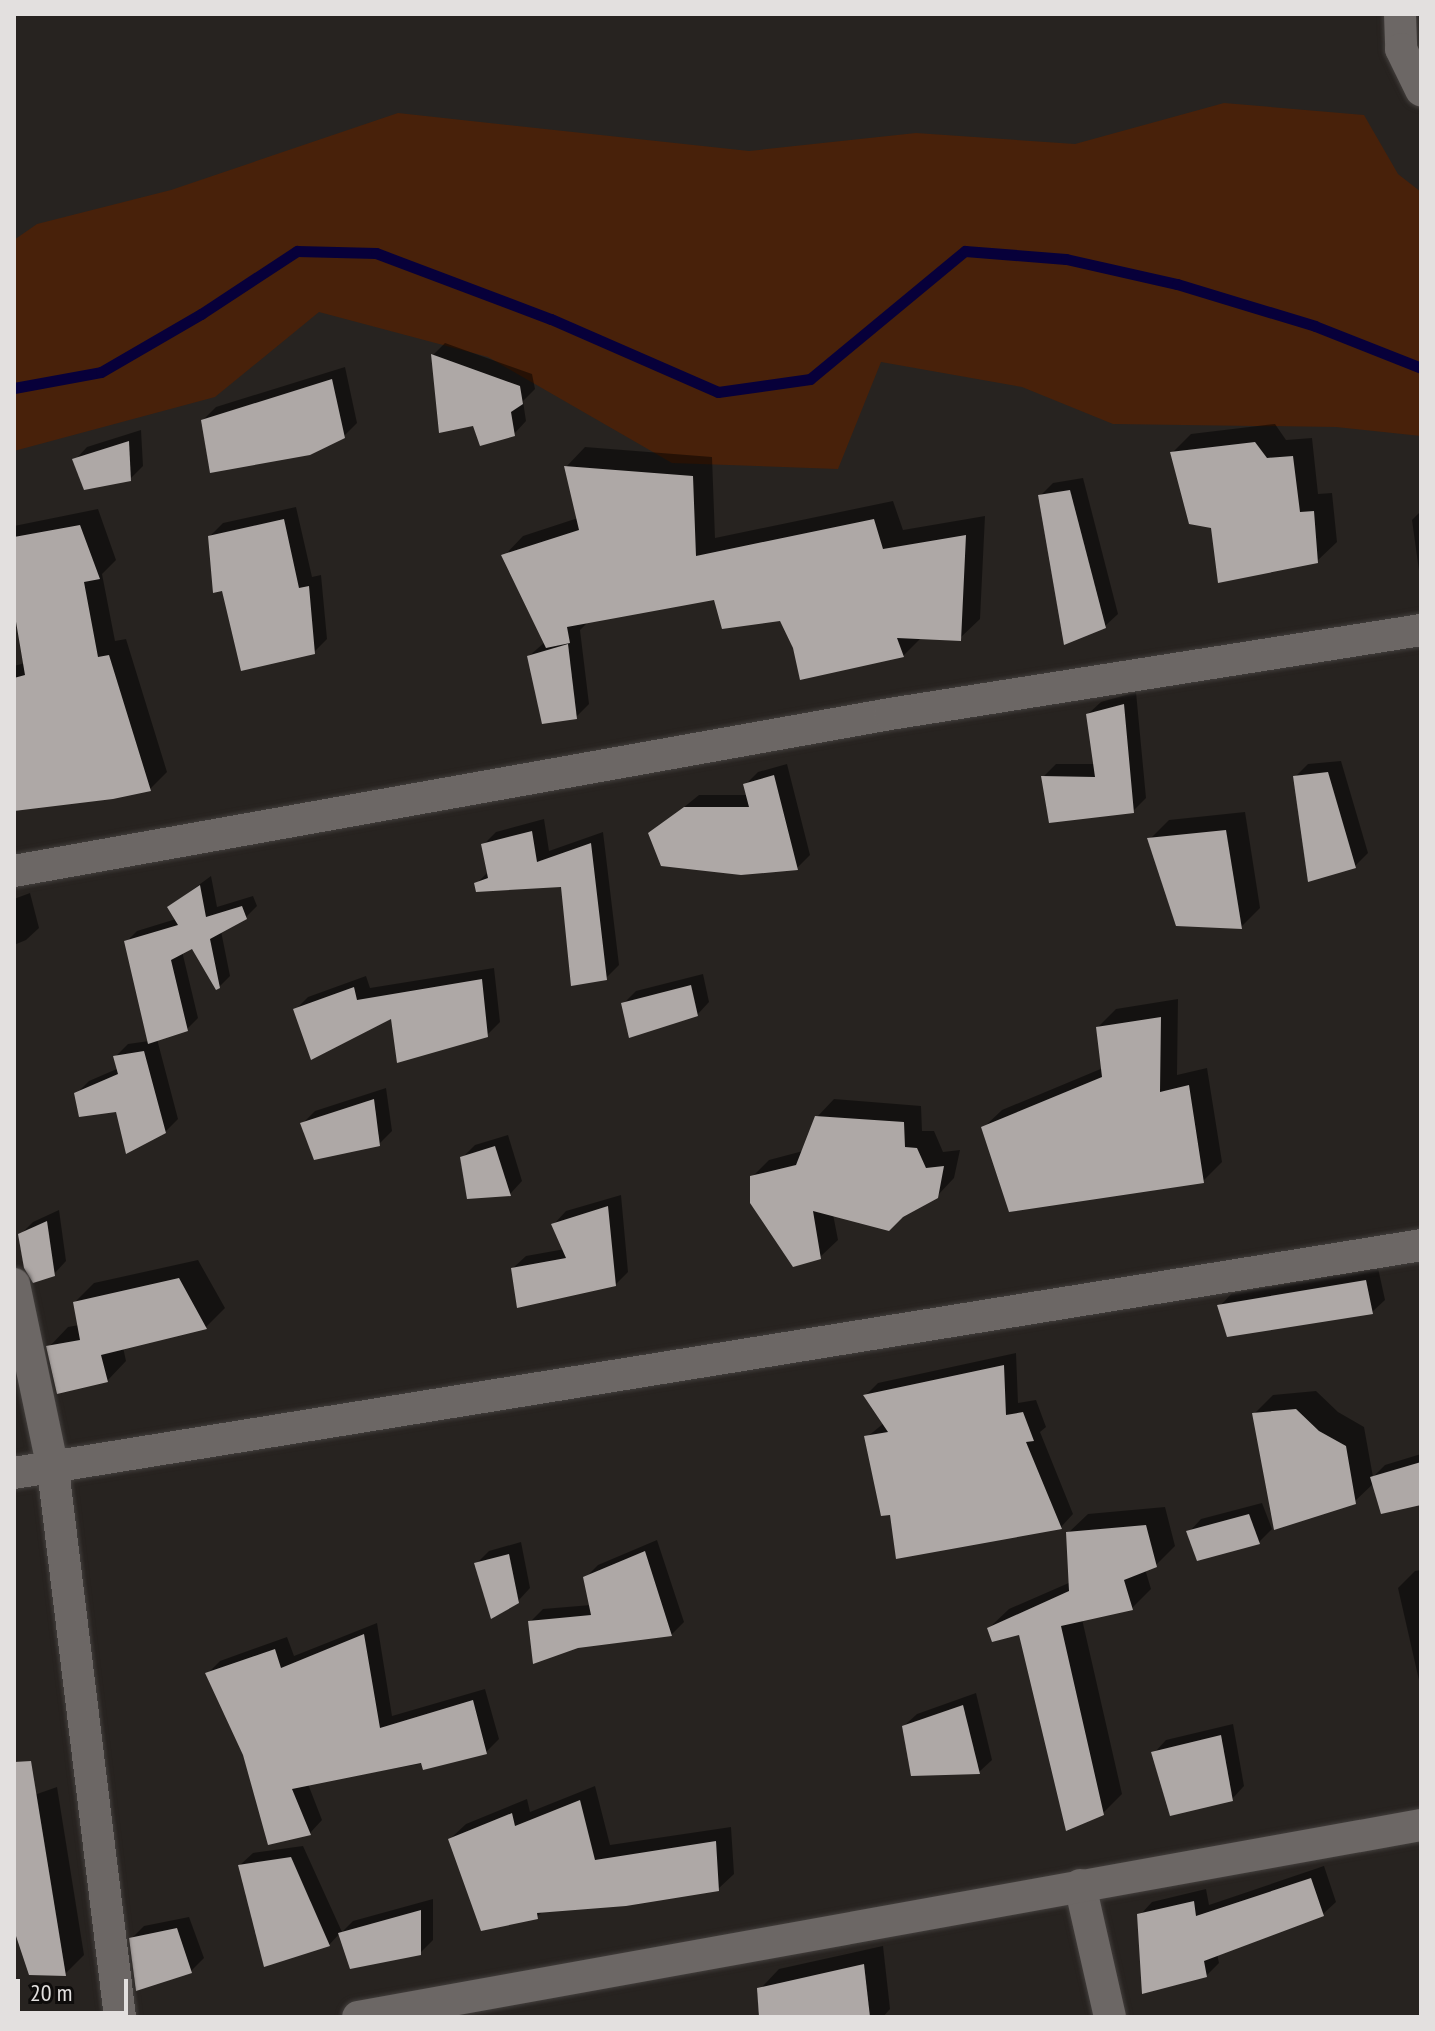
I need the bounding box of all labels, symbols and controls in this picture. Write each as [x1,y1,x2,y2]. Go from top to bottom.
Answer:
scale bar [20,1963,132,2013]
text: 20 m [30,1977,72,2008]

